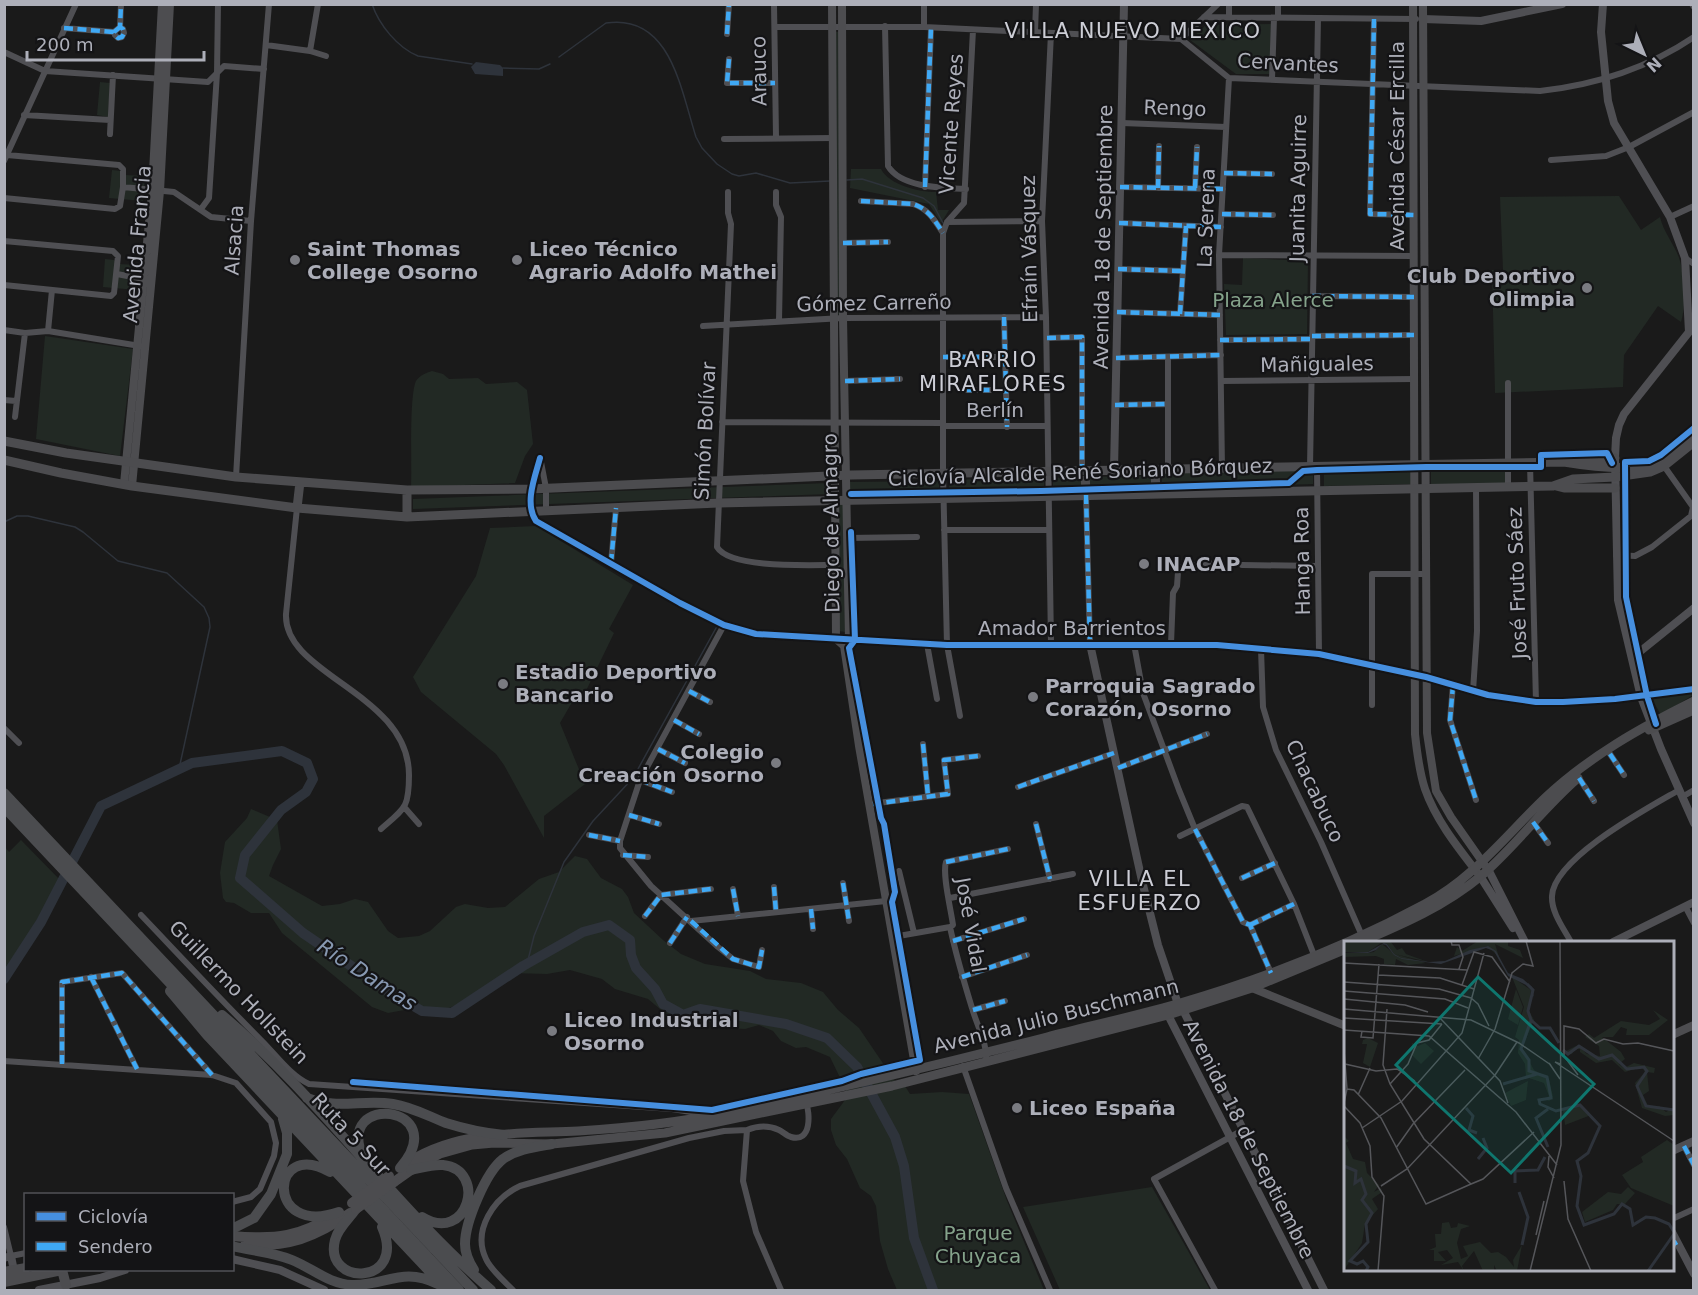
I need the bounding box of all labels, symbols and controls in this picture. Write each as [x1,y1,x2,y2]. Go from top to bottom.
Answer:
district label: VILLA NUEVO MEXICO [1004,19,1262,43]
scale bar [27,24,204,62]
north arrow [1614,24,1674,84]
text: 200 m [36,34,94,55]
street label: Arauco [746,36,772,106]
street label: Avenida César Ercilla [1385,41,1409,251]
street label: Cervantes [1237,48,1339,78]
street label: Vicente Reyes [934,53,968,195]
text: N [1643,53,1665,76]
street label: Rengo [1143,95,1207,121]
street label: Avenida 18 de Septiembre [1089,104,1117,370]
street label: Juanita Aguirre [1285,114,1311,264]
street label: Avenida Francia [118,164,156,324]
street label: La Serena [1192,168,1220,268]
street label: Efraín Vásquez [1016,175,1042,323]
street label: Alsacia [220,204,248,276]
place label: Saint Thomas College Osorno [307,237,478,284]
place label: Liceo Técnico Agrario Adolfo Mathei [529,237,777,284]
marker: Saint Thomas College Osorno [288,253,302,267]
marker: Liceo Técnico Agrario Adolfo Mathei [510,253,524,267]
place label: Club Deportivo Olimpia [1407,264,1575,311]
marker: Club Deportivo Olimpia [1580,281,1594,295]
park label: Plaza Alerce [1212,288,1334,312]
street label: Gómez Carreño [796,290,952,316]
district label: BARRIO MIRAFLORES [919,348,1067,396]
street label: Mañiguales [1260,351,1374,377]
street label: Simón Bolívar [689,360,721,501]
street label: Berlín [966,398,1024,422]
street label: Diego de Almagro [817,433,845,613]
street label: Ciclovía Alcalde René Soriano Bórquez [887,453,1273,491]
street label: Hanga Roa [1289,506,1315,616]
street label: José Fruto Sáez [1502,506,1532,662]
place label: INACAP [1156,552,1240,576]
marker: INACAP [1137,557,1151,571]
street label: Amador Barrientos [978,616,1166,640]
place label: Estadio Deportivo Bancario [515,660,717,707]
place label: Parroquia Sagrado Corazón, Osorno [1045,674,1256,721]
marker: Estadio Deportivo Bancario [496,677,510,691]
marker: Parroquia Sagrado Corazón, Osorno [1026,690,1040,704]
street label: Chacabuco [1281,736,1349,846]
place label: Colegio Creación Osorno [578,740,764,787]
marker: Colegio Creación Osorno [769,756,783,770]
district label: VILLA EL ESFUERZO [1078,867,1202,915]
street label: José Vidal [950,873,991,975]
street label: Guillermo Hollstein [164,915,314,1069]
water label: Río Damas [313,934,421,1016]
inset map [1344,941,1674,1271]
street label: Avenida Julio Buschmann [931,974,1181,1058]
place label: Liceo Industrial Osorno [564,1008,739,1055]
street label: Avenida 18 de Septiembre [1178,1015,1320,1263]
marker: Liceo Industrial Osorno [545,1024,559,1038]
street label: Ruta 5 Sur [306,1087,396,1181]
place label: Liceo España [1029,1096,1176,1120]
marker: Liceo España [1010,1101,1024,1115]
legend [24,1193,234,1271]
text: Ciclovía [78,1206,148,1227]
park label: Parque Chuyaca [935,1221,1021,1268]
text: Sendero [78,1236,152,1257]

